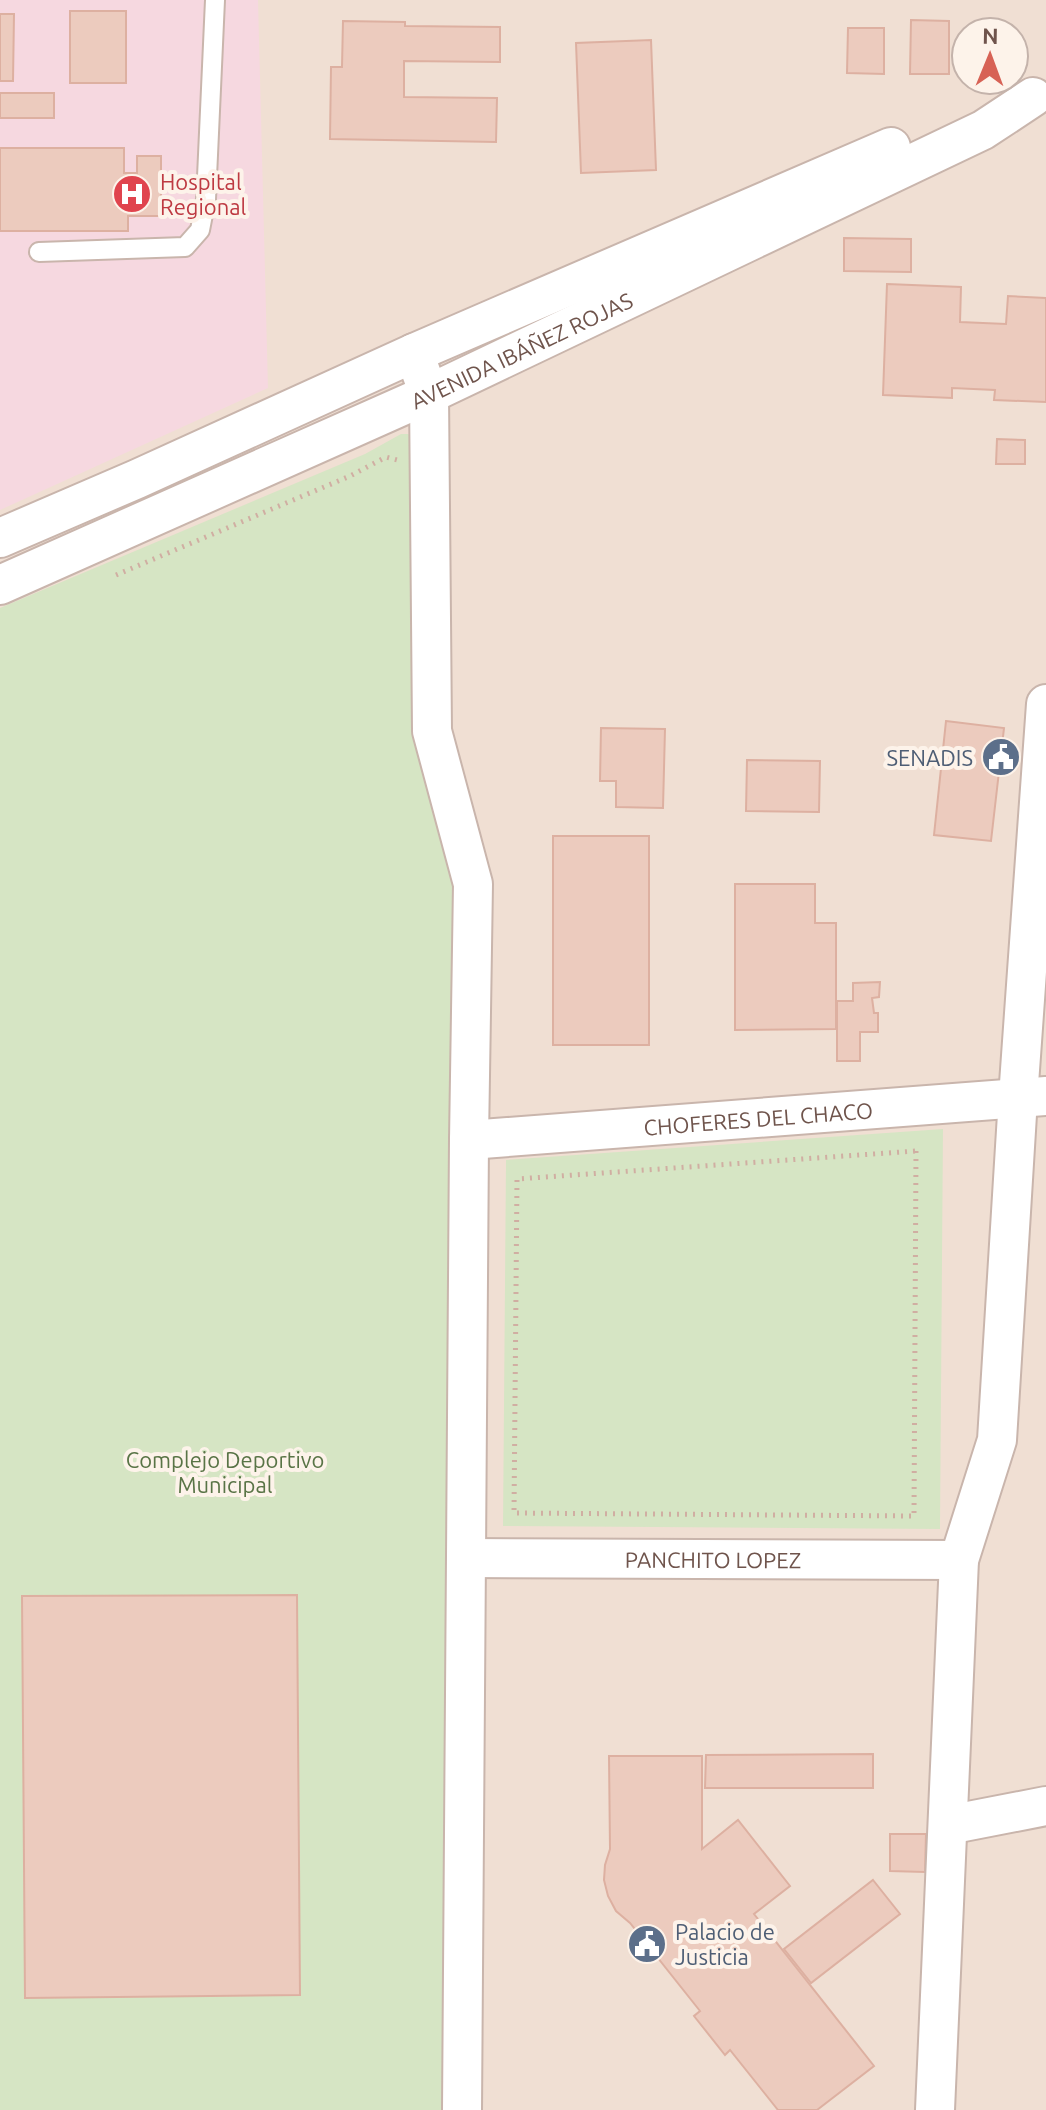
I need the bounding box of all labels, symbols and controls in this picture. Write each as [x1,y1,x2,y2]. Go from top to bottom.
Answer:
north arrow [950,16,1030,96]
text: N [982,23,999,48]
place label: Hospital Regional [160,169,247,219]
hospital icon: Hospital Regional [111,173,153,215]
street label: AVENIDA IBÁÑEZ ROJAS [407,287,636,413]
public building icon: SENADIS [980,736,1022,778]
place label: SENADIS [886,745,973,770]
street label: CHOFERES DEL CHACO [643,1097,874,1139]
park label: Complejo Deportivo Municipal [126,1447,324,1497]
street label: PANCHITO LOPEZ [625,1546,801,1572]
place label: Palacio de Justicia [675,1919,775,1969]
public building icon: Palacio de Justicia [626,1923,668,1965]

